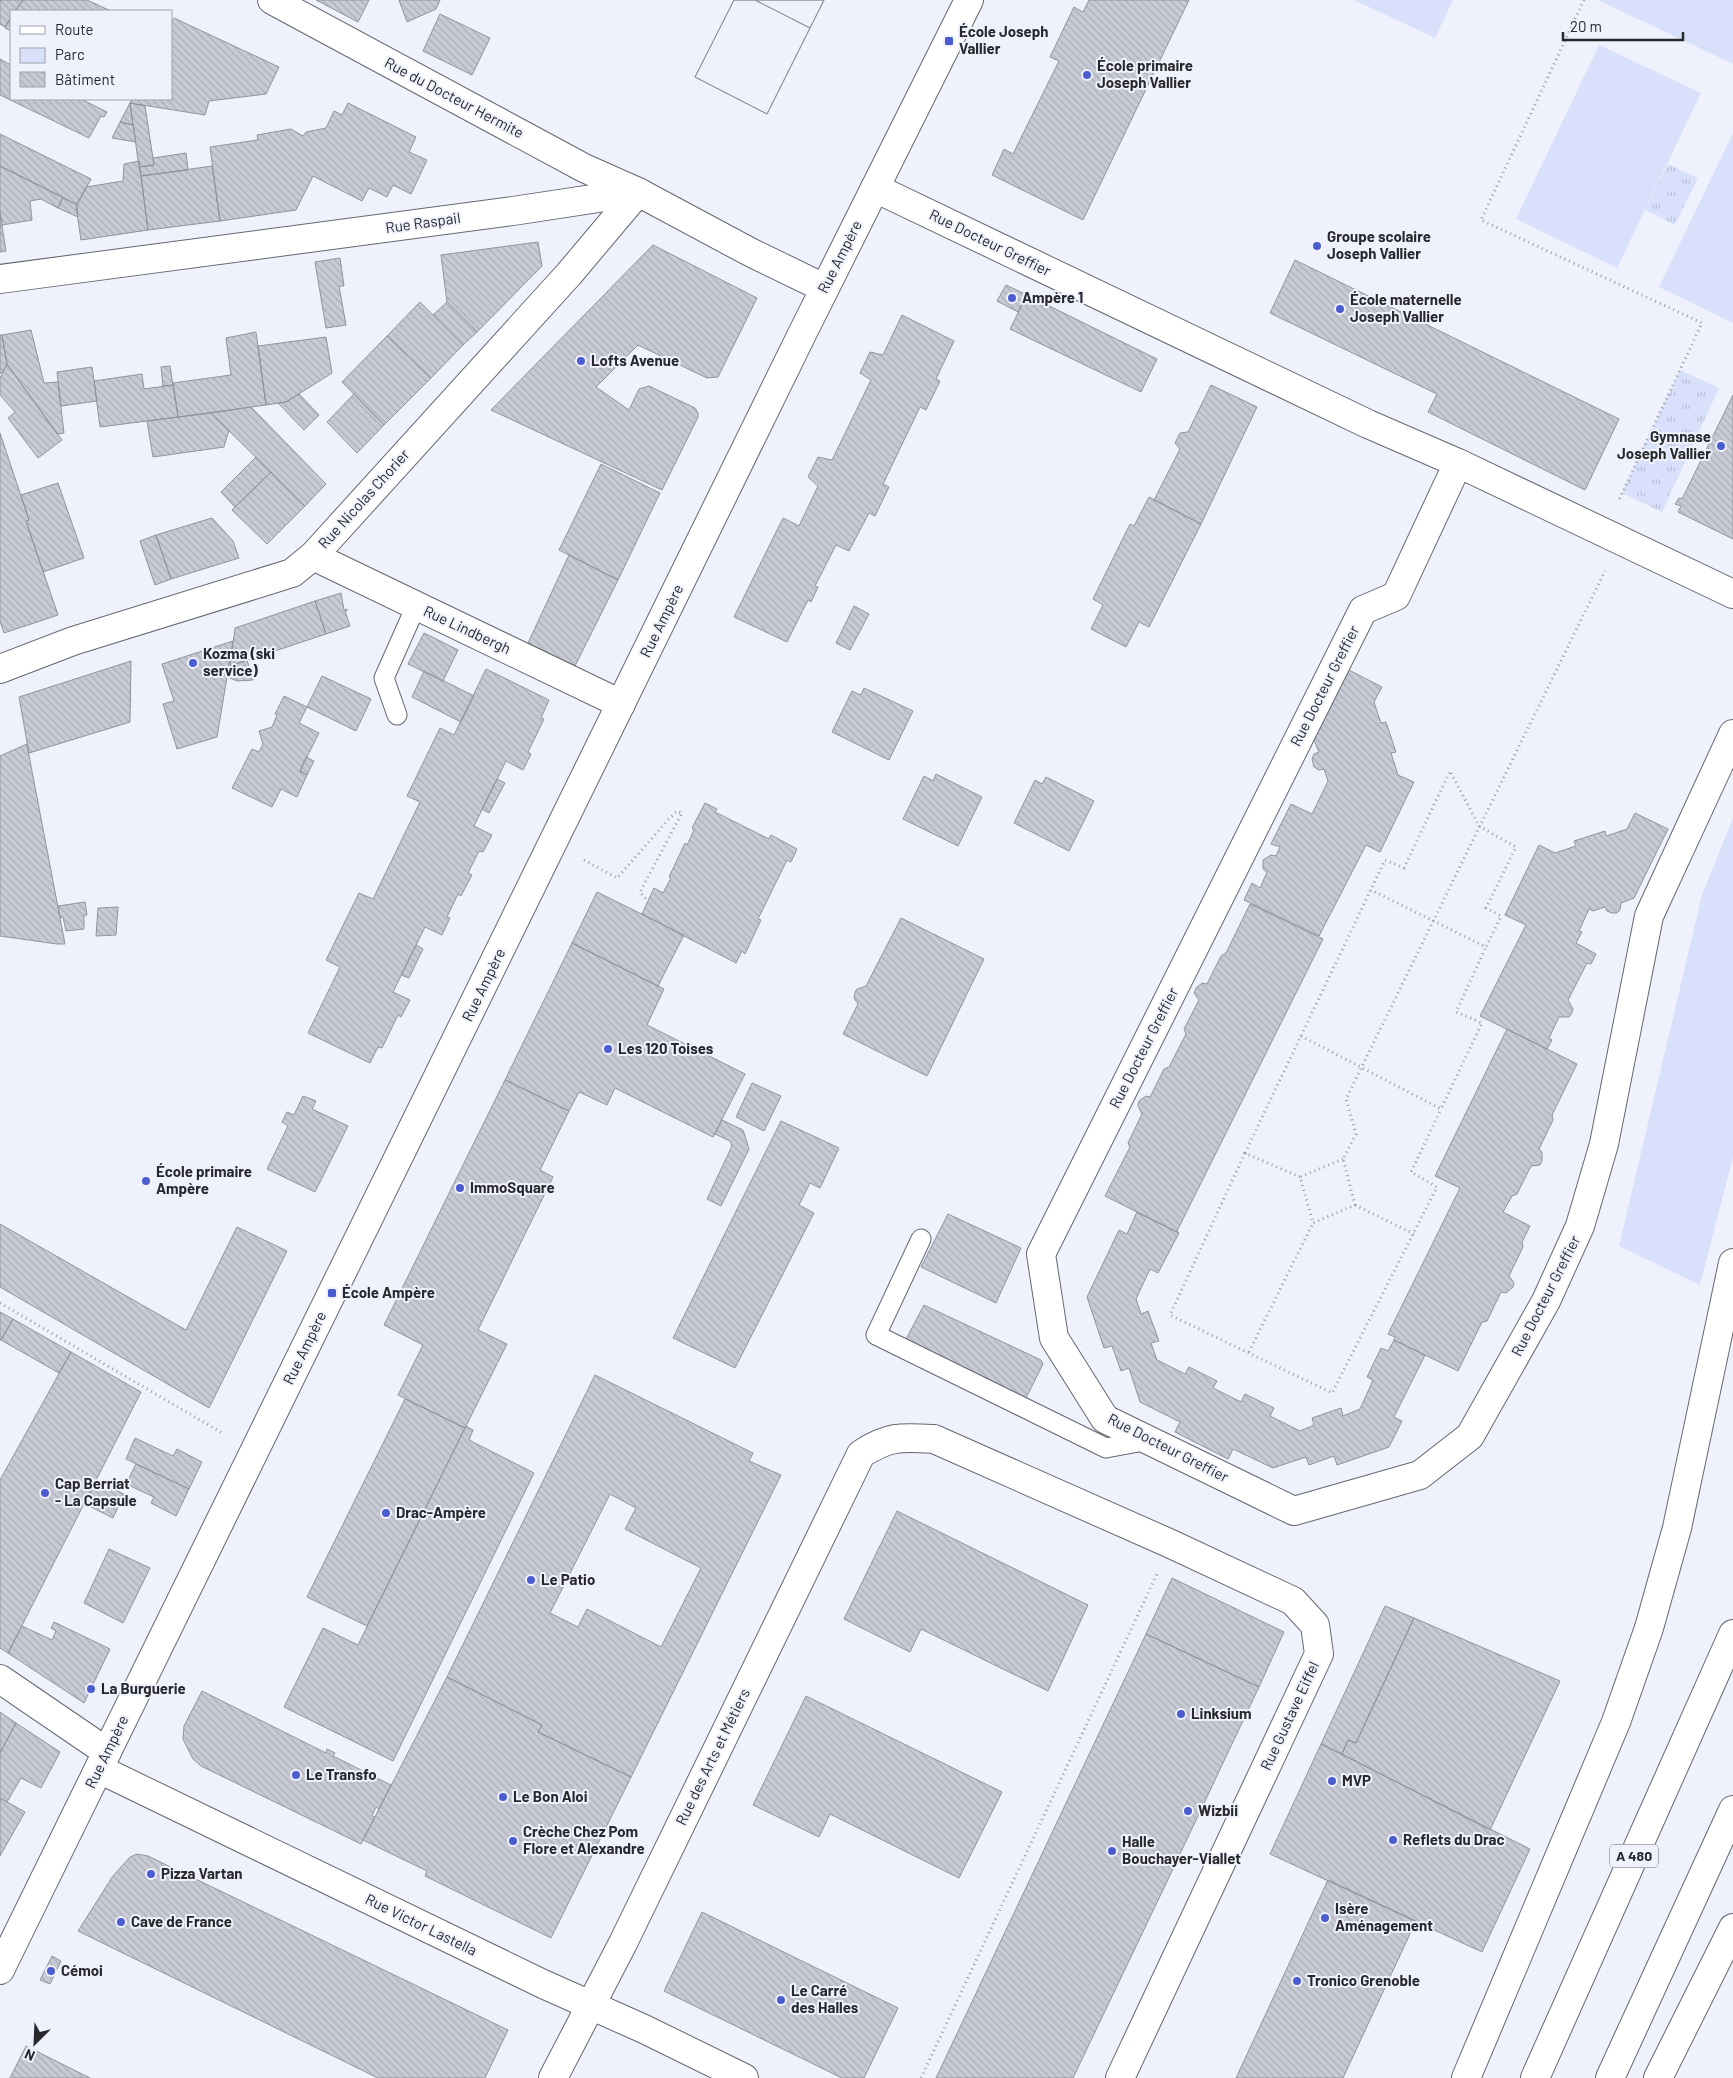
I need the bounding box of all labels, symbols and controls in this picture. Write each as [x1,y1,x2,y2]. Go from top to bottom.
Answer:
legend [10,10,172,100]
scale bar [1563,10,1683,42]
text: 20 m [1570,17,1602,35]
text: Route [55,20,94,38]
place label: École Joseph Vallier [959,22,1048,57]
marker: École Joseph Vallier [943,35,955,47]
text: Parc [55,45,85,63]
street label: Rue du Docteur Hermite [382,53,527,141]
place label: École primaire Joseph Vallier [1097,56,1193,91]
marker: École primaire Joseph Vallier [1081,69,1093,81]
text: Bâtiment [55,70,115,88]
street label: Rue Docteur Greffier [927,205,1055,280]
street label: Rue Raspail [384,208,461,236]
street label: Rue Ampère [813,217,865,296]
place label: Groupe scolaire Joseph Vallier [1327,227,1431,262]
marker: Groupe scolaire Joseph Vallier [1311,240,1323,252]
place label: Ampère 1 [1022,288,1083,306]
place label: École maternelle Joseph Vallier [1350,290,1462,325]
marker: Ampère 1 [1006,292,1018,304]
marker: École maternelle Joseph Vallier [1334,303,1346,315]
place label: Lofts Avenue [591,351,679,369]
marker: Lofts Avenue [575,355,587,367]
place label: Gymnase Joseph Vallier [1617,427,1711,462]
marker: Gymnase Joseph Vallier [1715,440,1727,452]
street label: Rue Nicolas Chorier [314,445,413,552]
street label: Rue Ampère [636,581,687,660]
street label: Rue Lindbergh [421,601,514,657]
street label: Rue Docteur Greffier [1286,622,1363,749]
place label: Kozma (ski service) [203,644,275,679]
marker: Kozma (ski service) [187,657,199,669]
street label: Rue Ampère [458,945,509,1024]
street label: Rue Docteur Greffier [1105,984,1182,1111]
place label: Les 120 Toises [618,1039,714,1057]
marker: Les 120 Toises [602,1043,614,1055]
place label: École primaire Ampère [156,1162,252,1197]
marker: École primaire Ampère [140,1175,152,1187]
place label: ImmoSquare [470,1178,555,1196]
marker: ImmoSquare [454,1182,466,1194]
street label: Rue Docteur Greffier [1507,1232,1584,1359]
place label: École Ampère [342,1283,435,1301]
marker: École Ampère [326,1287,338,1299]
street label: Rue Ampère [279,1308,330,1387]
street label: Rue Docteur Greffier [1105,1409,1232,1486]
place label: Cap Berriat - La Capsule [55,1474,137,1509]
marker: Cap Berriat - La Capsule [39,1487,51,1499]
place label: Drac-Ampère [396,1503,486,1521]
marker: Drac-Ampère [380,1507,392,1519]
place label: Le Patio [541,1570,595,1588]
marker: Le Patio [525,1574,537,1586]
street label: Rue Gustave Eiffel [1256,1658,1322,1773]
place label: La Burguerie [101,1679,186,1697]
marker: La Burguerie [85,1683,97,1695]
street label: Rue des Arts et Métiers [671,1685,753,1828]
place label: Linksium [1191,1704,1251,1722]
marker: Linksium [1175,1708,1187,1720]
street label: Rue Ampère [81,1712,132,1791]
place label: Le Transfo [306,1765,377,1783]
marker: Le Transfo [290,1769,302,1781]
place label: MVP [1342,1771,1371,1789]
marker: MVP [1326,1775,1338,1787]
place label: Le Bon Aloi [513,1787,588,1805]
marker: Le Bon Aloi [497,1791,509,1803]
place label: Wizbii [1198,1801,1238,1819]
marker: Wizbii [1182,1805,1194,1817]
place label: Crèche Chez Pom Flore et Alexandre [523,1822,645,1857]
place label: Reflets du Drac [1403,1830,1505,1848]
place label: Halle Bouchayer-Viallet [1122,1832,1241,1867]
marker: Reflets du Drac [1387,1834,1399,1846]
marker: Crèche Chez Pom Flore et Alexandre [507,1835,519,1847]
road number: A 480 [1610,1844,1658,1868]
marker: Halle Bouchayer-Viallet [1106,1845,1118,1857]
place label: Pizza Vartan [161,1864,243,1882]
marker: Pizza Vartan [145,1868,157,1880]
street label: Rue Victor Lastella [363,1889,480,1959]
place label: Isère Aménagement [1335,1899,1433,1934]
place label: Cave de France [131,1912,232,1930]
marker: Isère Aménagement [1319,1912,1331,1924]
marker: Cave de France [115,1916,127,1928]
place label: Cémoi [61,1961,103,1979]
marker: Cémoi [45,1965,57,1977]
place label: Tronico Grenoble [1307,1971,1420,1989]
marker: Tronico Grenoble [1291,1975,1303,1987]
place label: Le Carré des Halles [791,1981,859,2016]
marker: Le Carré des Halles [775,1994,787,2006]
north arrow [10,2018,60,2068]
text: N [22,2046,37,2065]

